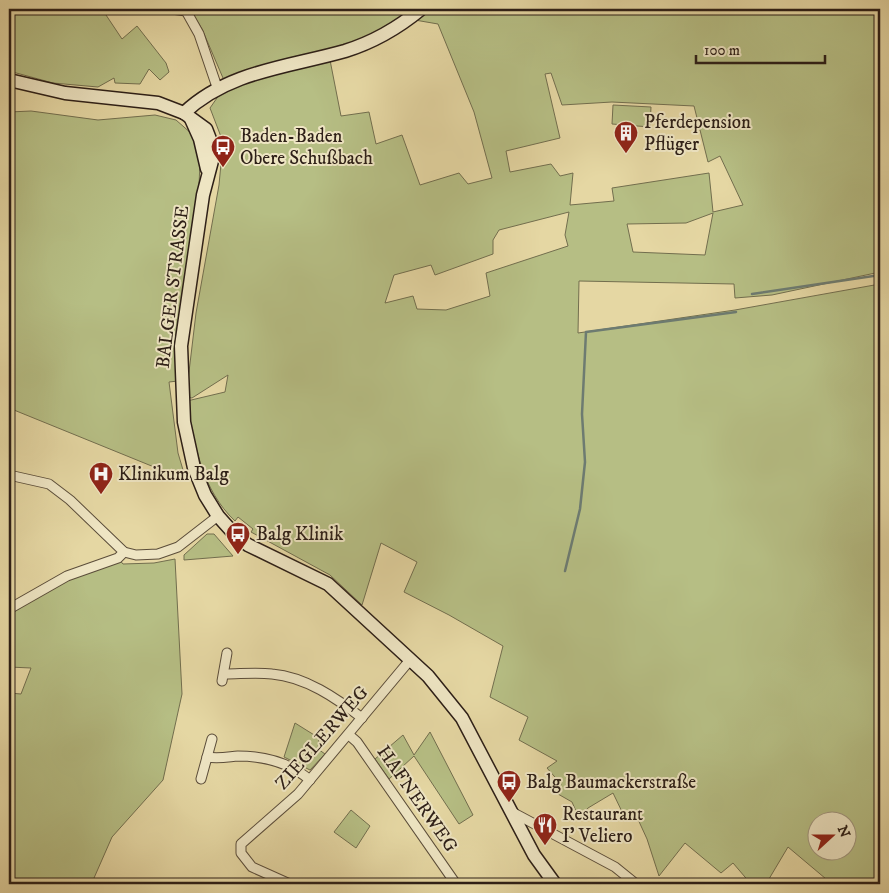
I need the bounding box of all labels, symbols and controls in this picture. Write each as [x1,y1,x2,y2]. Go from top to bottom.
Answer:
scale bar [696,32,825,64]
text: 100 m [704,41,740,60]
place label: Pferdepension Pflüger [644,111,751,156]
building icon: Pferdepension Pflüger [613,120,639,154]
place label: Baden-Baden Obere Schußbach [240,125,373,170]
bus stop icon: Baden-Baden Obere Schußbach [210,134,236,168]
street label: BALGER STRASSE [152,204,194,370]
hospital icon: Klinikum Balg [88,461,114,495]
place label: Klinikum Balg [118,463,229,486]
bus stop icon: Balg Klinik [225,521,251,555]
place label: Balg Klinik [256,523,344,546]
street label: ZIEGLERWEG [271,681,373,795]
street label: HAFNERWEG [372,741,462,857]
bus stop icon: Balg Baumackerstraße [496,769,522,803]
place label: Balg Baumackerstraße [526,771,696,794]
place label: Restaurant I' Veliero [562,803,643,848]
north arrow [806,810,856,860]
restaurant icon: Restaurant I' Veliero [532,812,558,846]
text: N [833,823,854,841]

